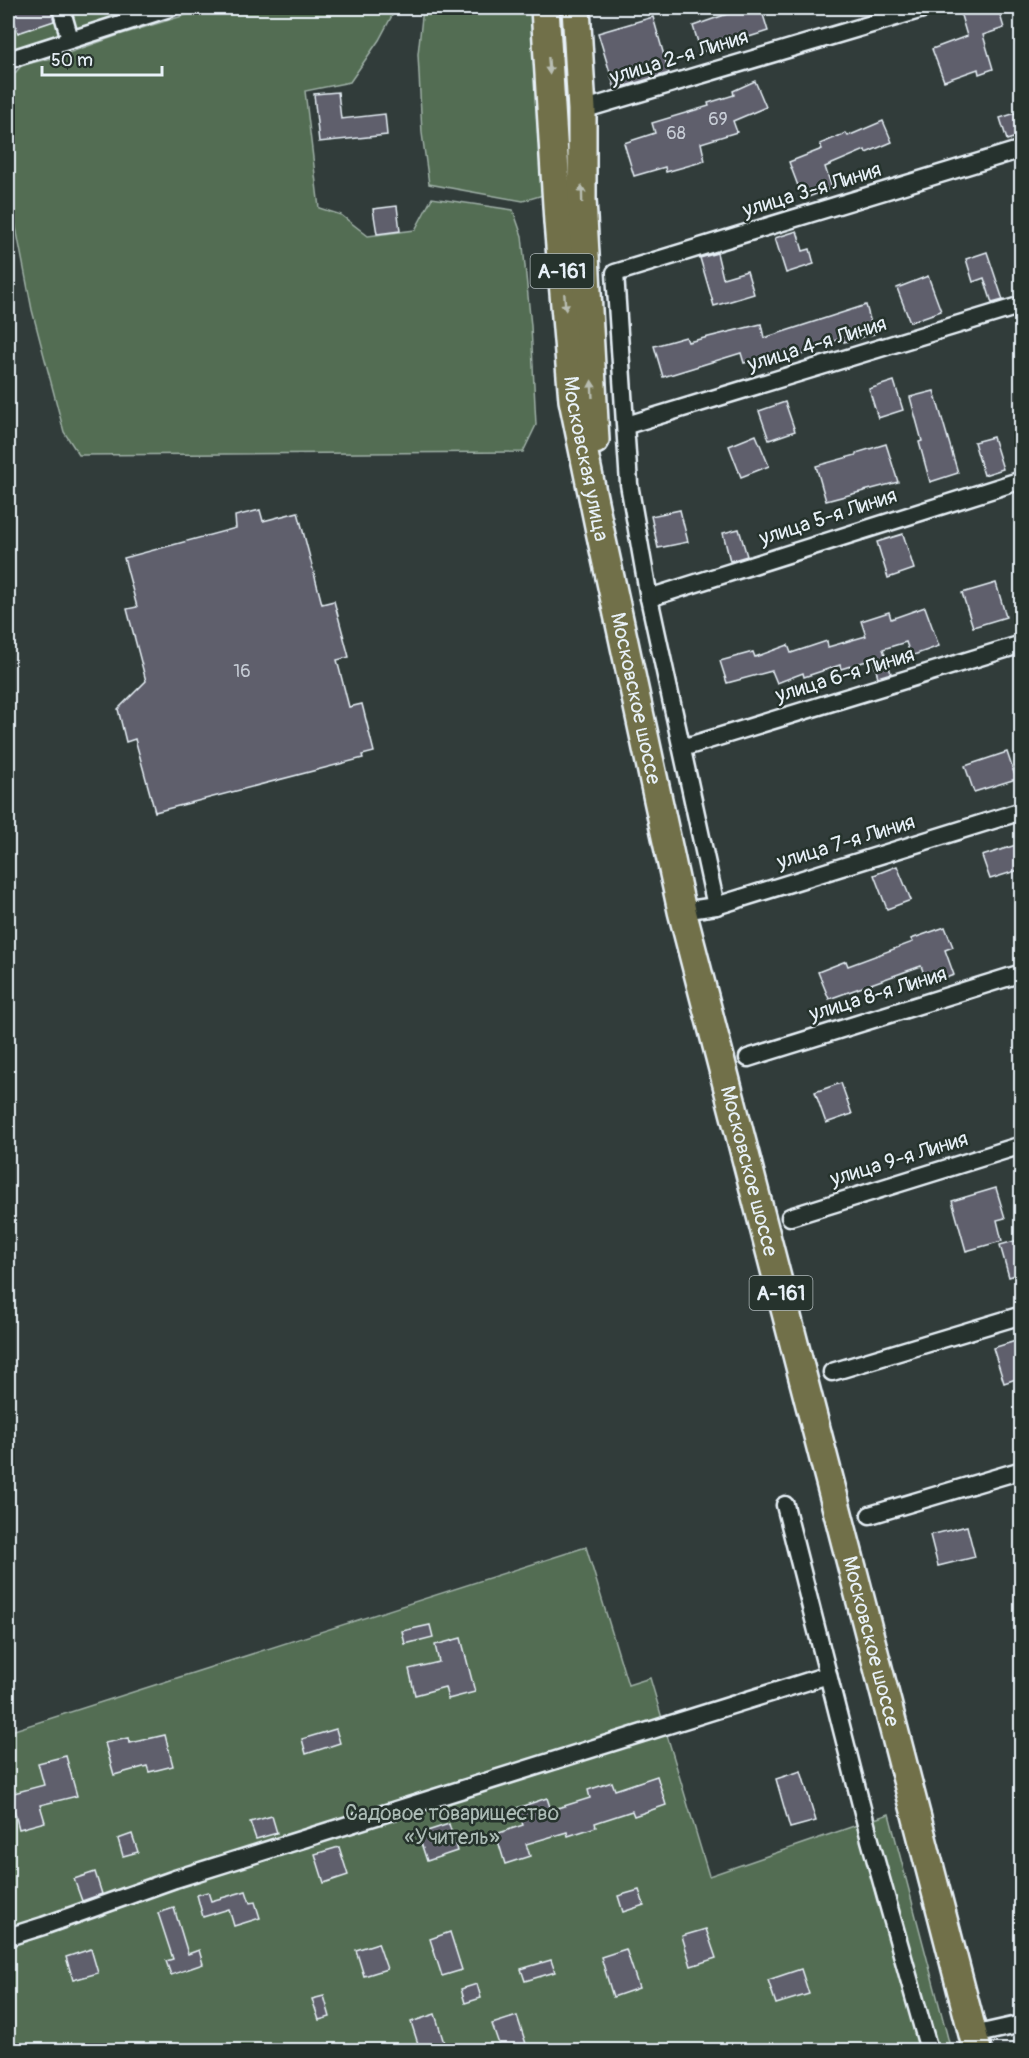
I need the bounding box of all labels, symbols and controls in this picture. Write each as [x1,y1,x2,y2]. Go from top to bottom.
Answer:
street label: улица 2-я Линия [605,23,752,91]
scale bar [42,39,162,77]
text: 50 m [51,49,93,72]
one-way arrow [544,56,554,75]
house number: 69 [708,108,728,131]
house number: 68 [666,122,686,145]
street label: улица 3-я Линия [738,156,885,224]
one-way arrow [578,185,587,204]
road number: А-161 [530,254,594,288]
one-way arrow [560,293,570,312]
street label: улица 4-я Линия [743,310,890,378]
street label: Московская улица [558,375,615,544]
one-way arrow [588,380,597,399]
street label: улица 5-я Линия [755,482,900,552]
street label: Московское шоссе [604,610,668,787]
street label: улица 6-я Линия [771,641,918,709]
house number: 16 [233,660,251,683]
street label: улица 7-я Линия [773,808,918,876]
street label: улица 8-я Линия [805,960,950,1028]
street label: Московское шоссе [714,1083,784,1260]
street label: улица 9-я Линия [826,1125,971,1193]
road number: А-161 [750,1276,812,1310]
street label: Московское шоссе [836,1553,906,1730]
park label: Садовое товарищество «Учитель» [345,1800,559,1851]

